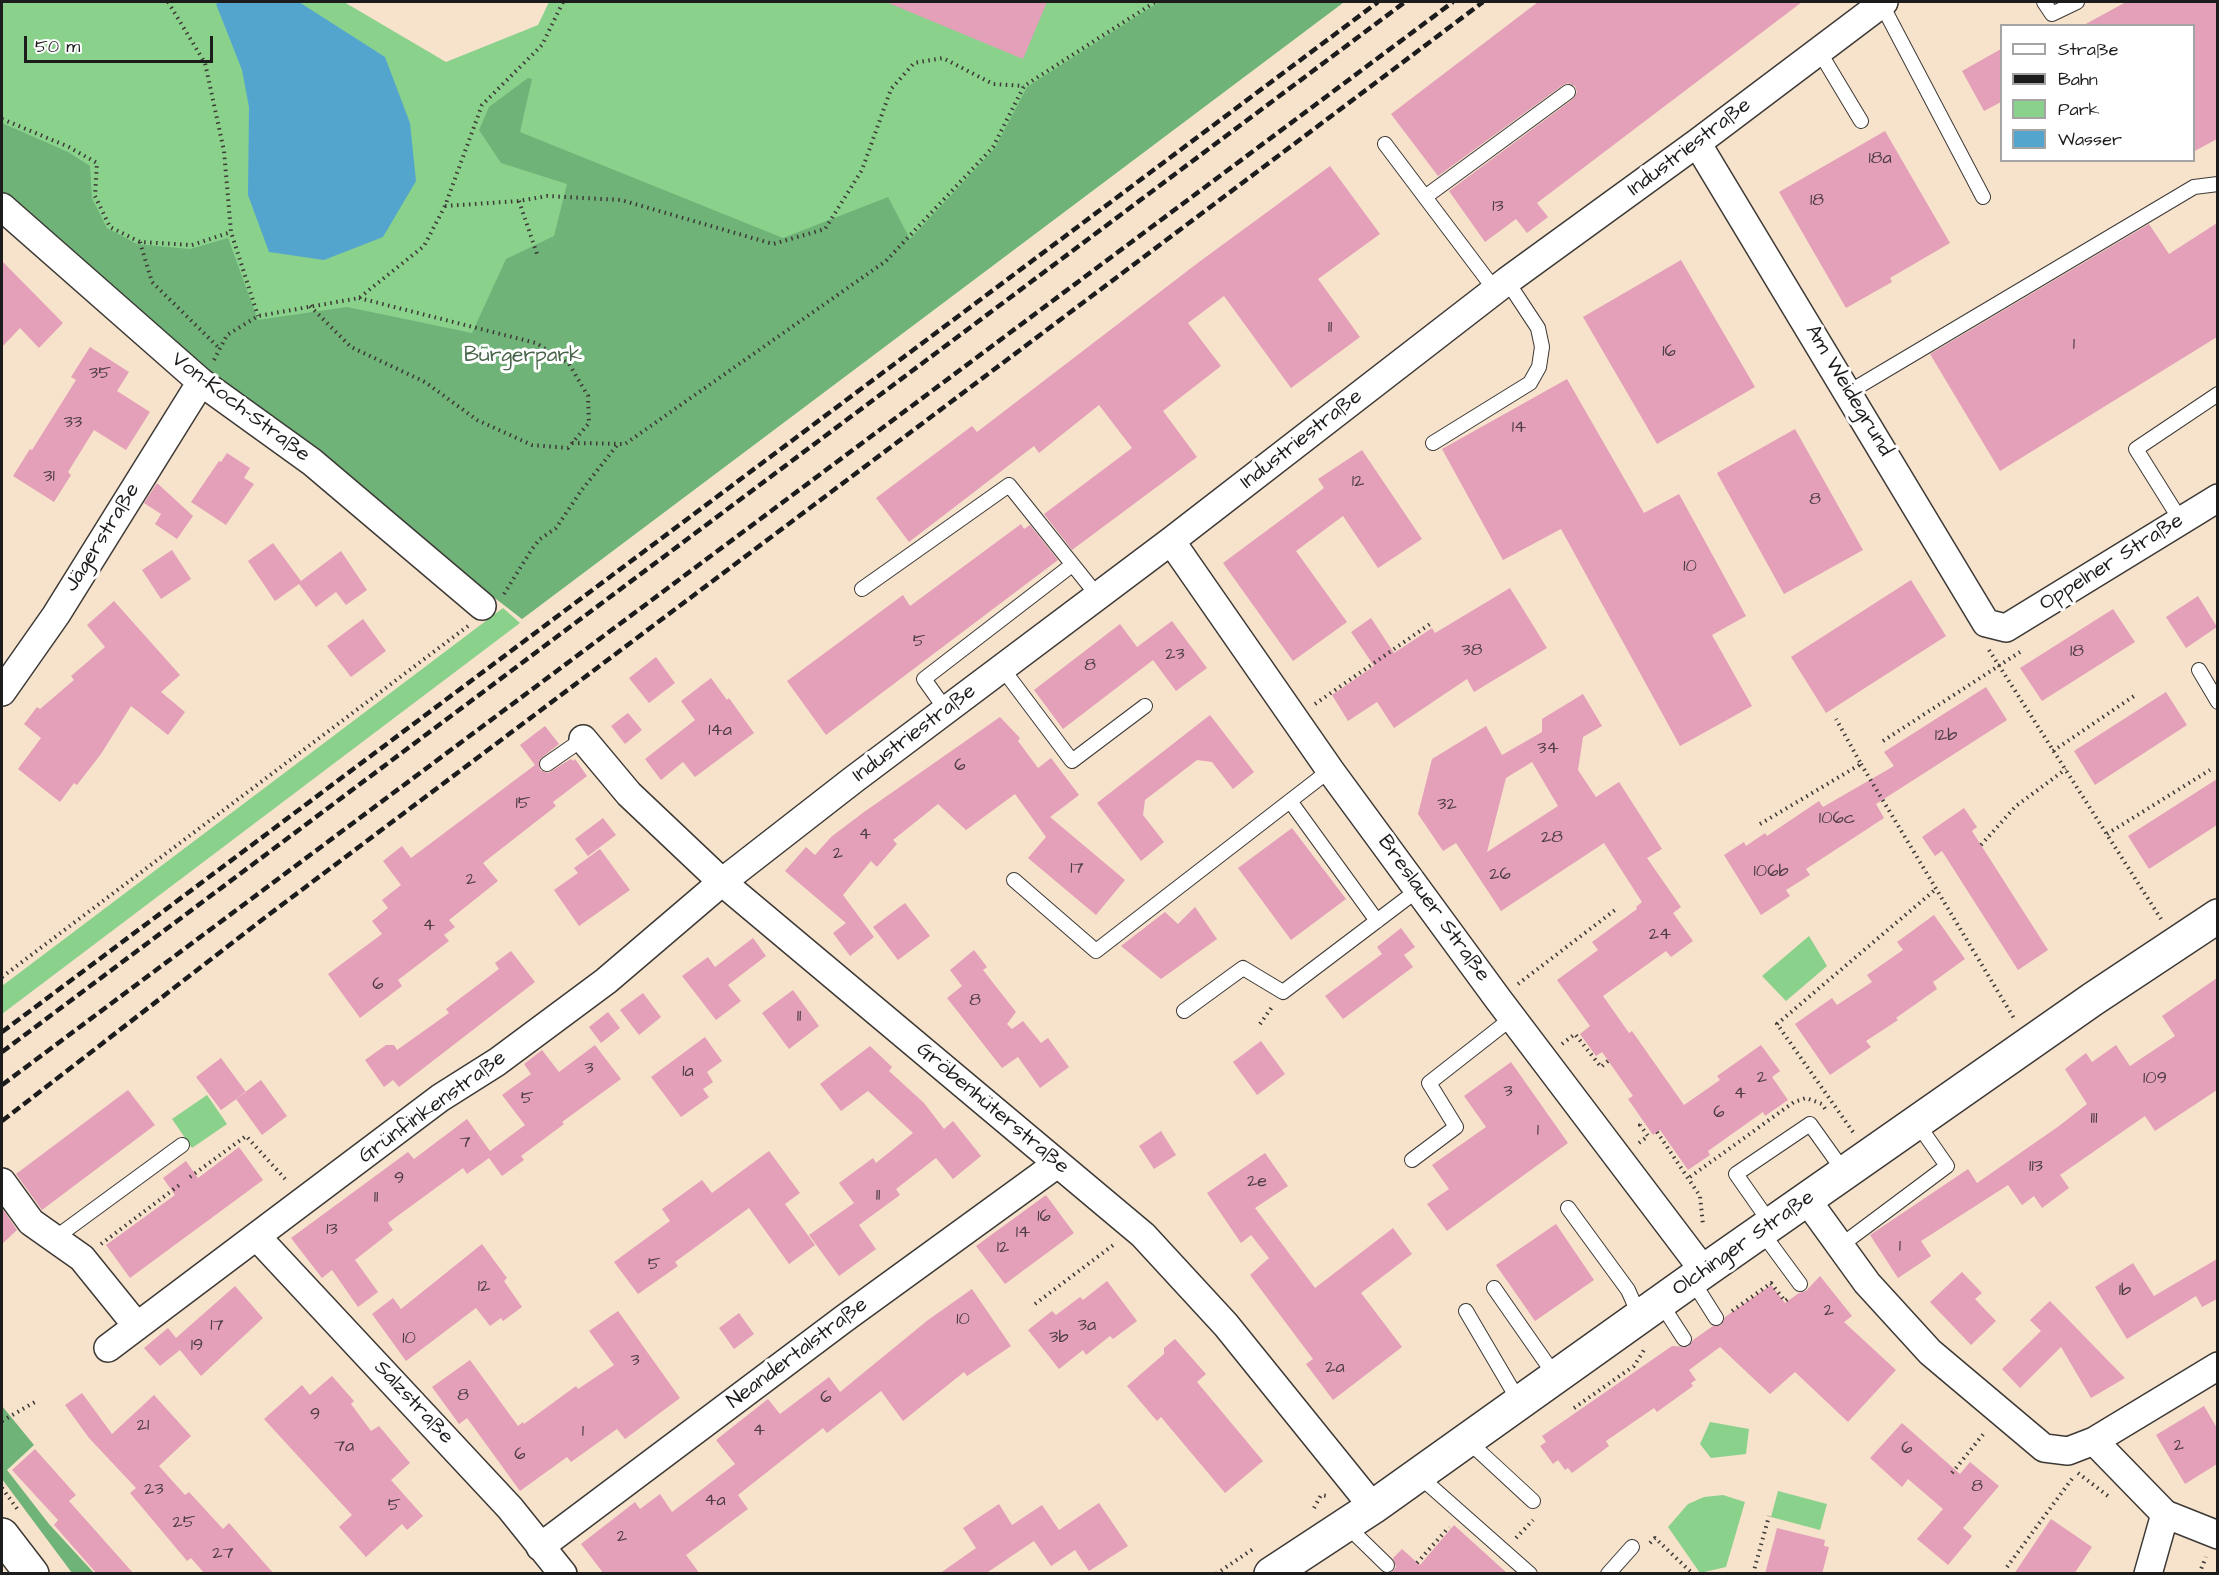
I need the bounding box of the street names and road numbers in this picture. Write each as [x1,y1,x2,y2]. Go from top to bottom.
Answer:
street label: Industriestraße [1623,93,1757,203]
street label: Am Weidegrund [1799,321,1897,461]
street label: Von-Koch-Straße [166,348,314,468]
street label: Industriestraße [1236,385,1368,495]
street label: Jägerstraße [60,479,146,597]
street label: Oppelner Straße [2036,509,2188,617]
street label: Industriestraße [848,679,982,789]
street label: Breslauer Straße [1371,831,1495,987]
street label: Gröbenhüterstraße [910,1038,1074,1180]
street label: Grünfinkenstraße [354,1046,512,1170]
street label: Olchinger Straße [1668,1186,1820,1302]
street label: Neandertalstraße [723,1293,873,1415]
street label: Salzstraße [368,1356,458,1450]

